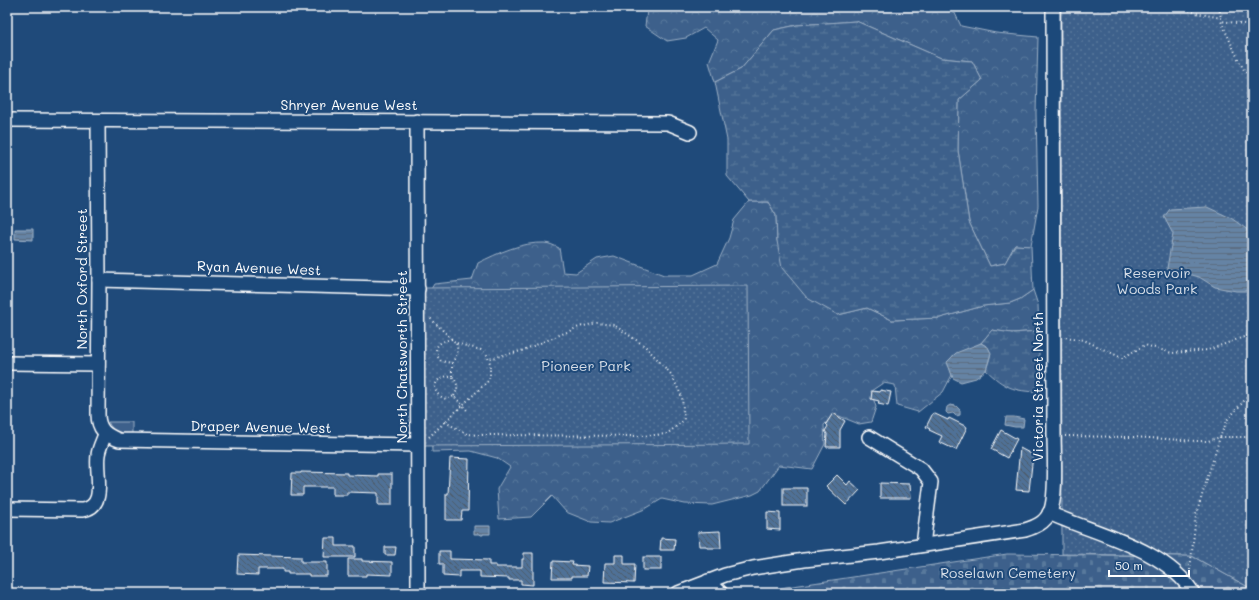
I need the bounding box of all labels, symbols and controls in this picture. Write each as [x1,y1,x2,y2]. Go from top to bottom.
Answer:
street label: Shryer Avenue West [280,95,418,114]
street label: North Oxford Street [72,208,91,350]
street label: Ryan Avenue West [197,256,321,279]
park label: Reservoir Woods Park [1117,263,1197,298]
street label: North Chatsworth Street [392,270,411,444]
street label: Victoria Street North [1028,312,1047,462]
park label: Pioneer Park [541,356,631,375]
street label: Draper Avenue West [190,416,332,437]
scale bar [1109,552,1189,578]
text: 50 m [1115,557,1143,573]
park label: Roselawn Cemetery [940,563,1076,582]

